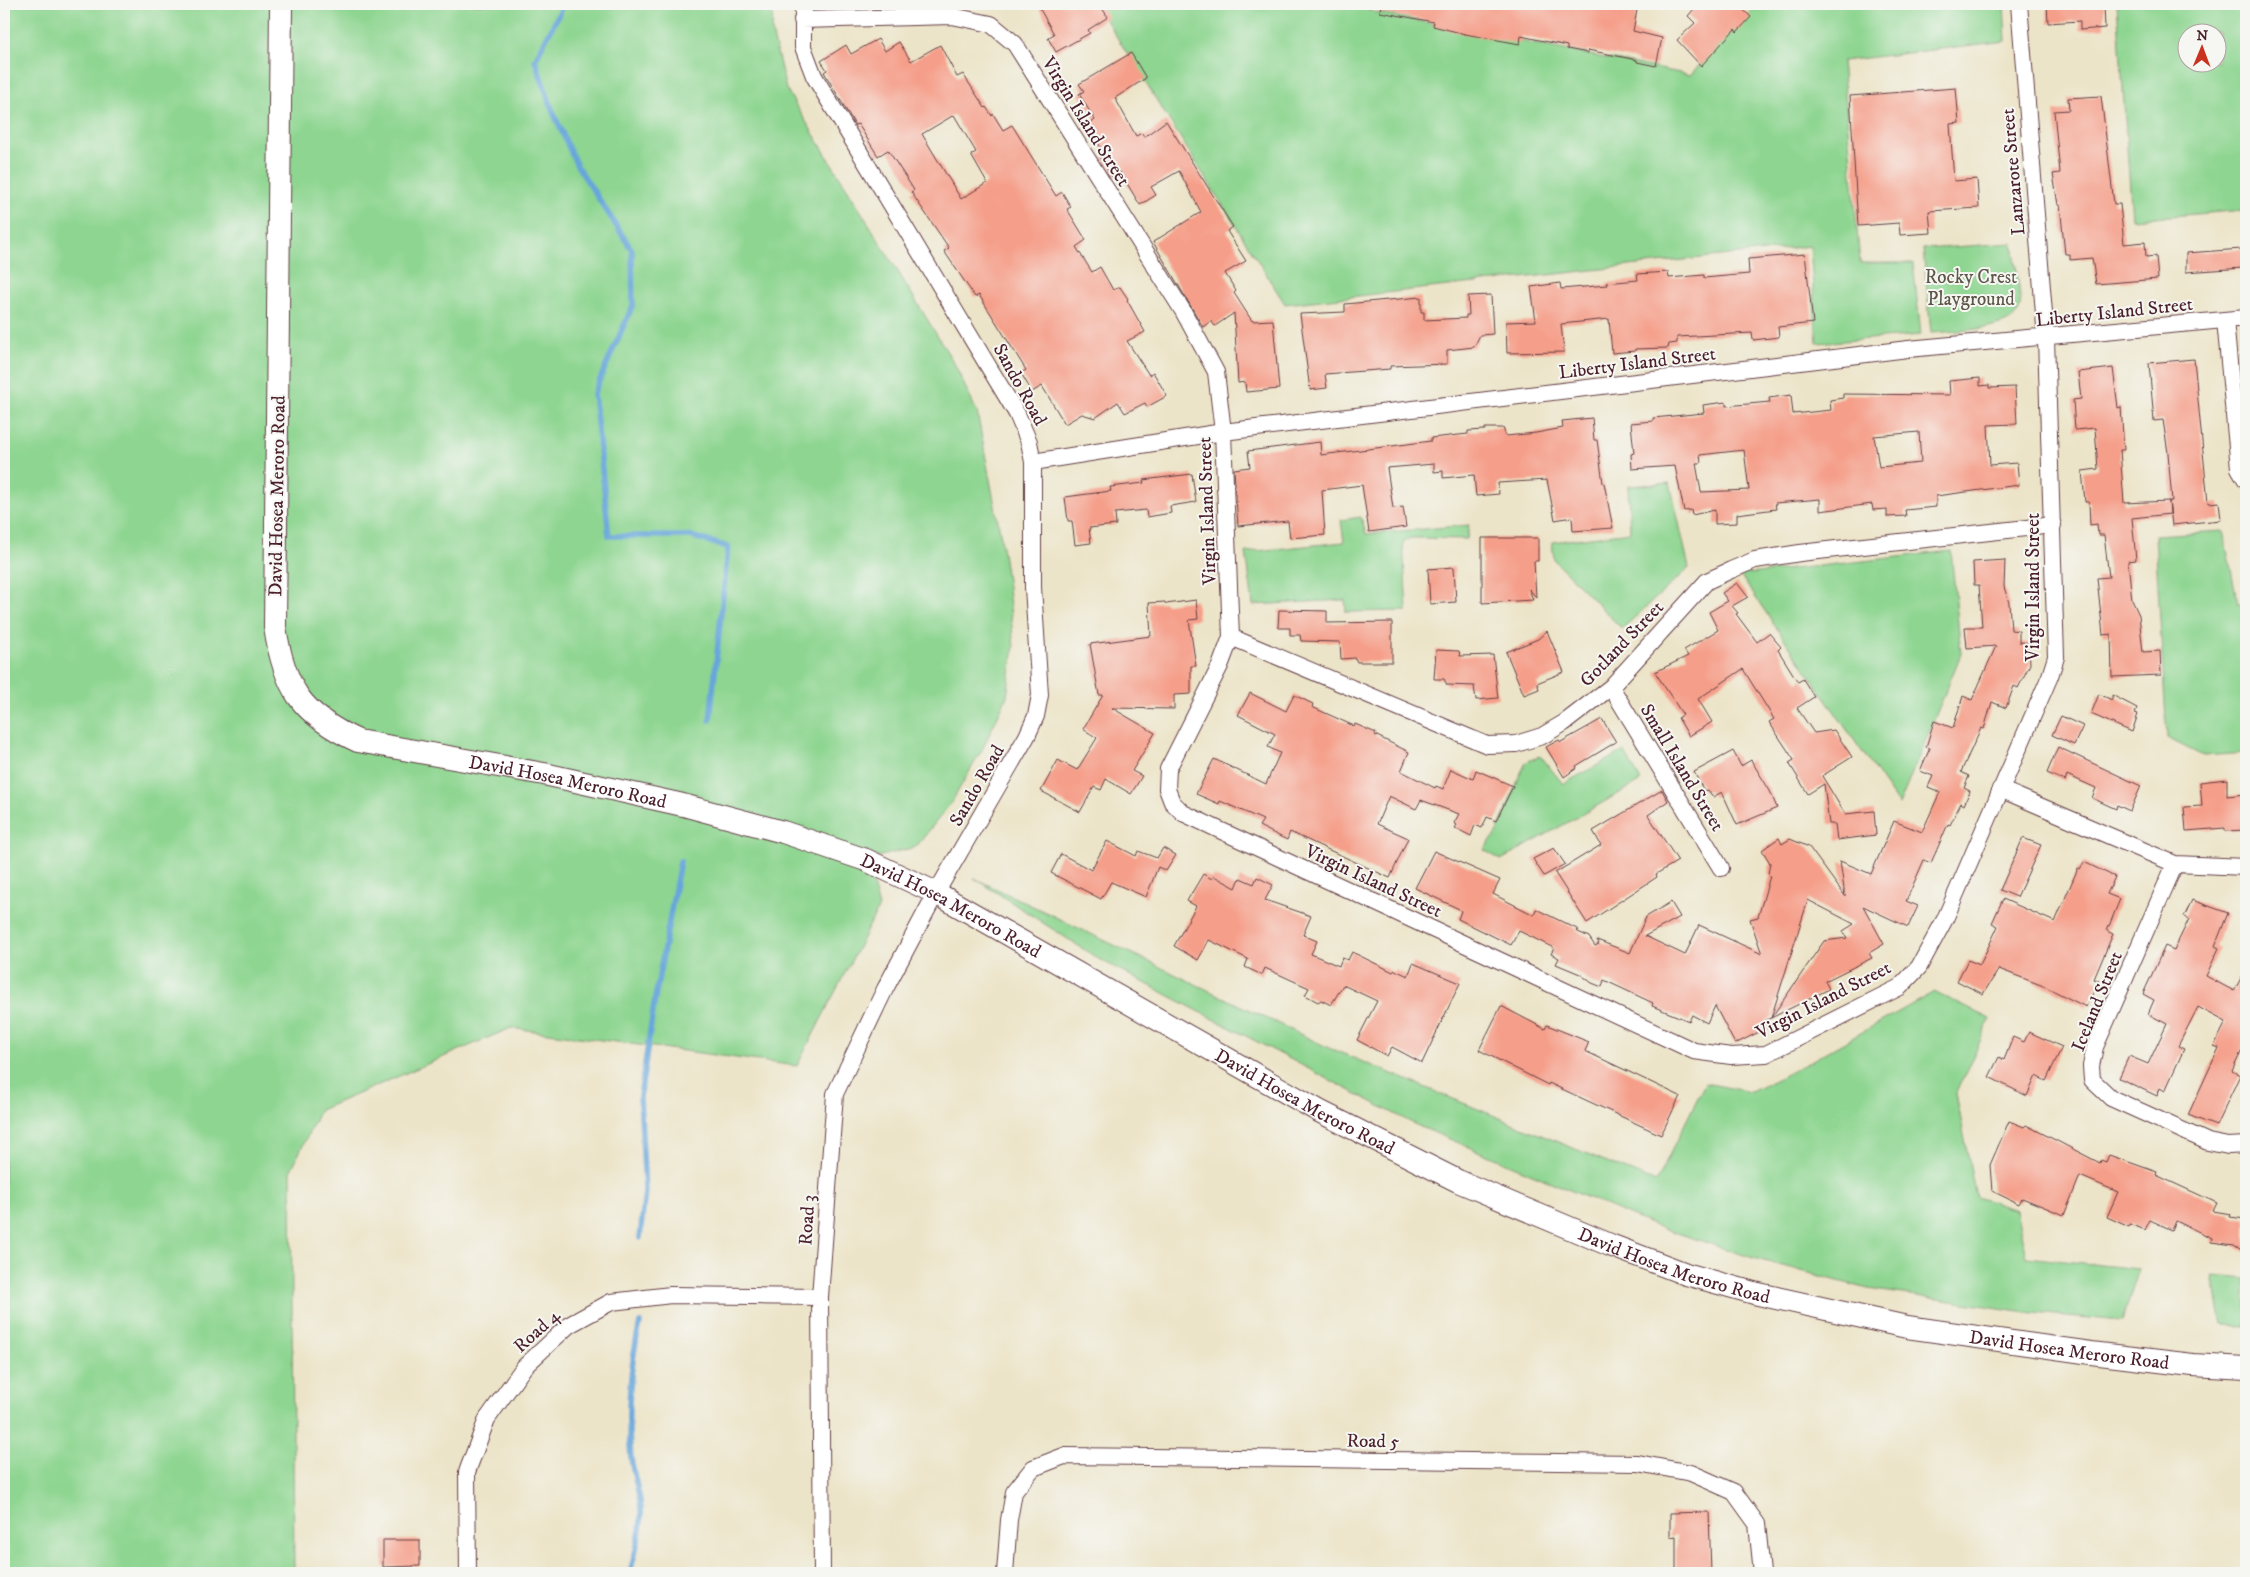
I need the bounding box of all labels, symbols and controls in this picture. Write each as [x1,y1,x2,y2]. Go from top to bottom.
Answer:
north arrow [2178,22,2228,72]
text: N [2196,27,2209,45]
street label: Virgin Island Street [1036,52,1135,191]
street label: Lanzarote Street [1996,107,2030,236]
park label: Rocky Crest Playground [1925,266,2017,311]
street label: Liberty Island Street [2034,293,2194,332]
street label: Sando Road [988,340,1052,430]
street label: Liberty Island Street [1557,342,1717,385]
street label: David Hosea Meroro Road [264,395,291,597]
street label: Virgin Island Street [1193,436,1222,586]
street label: Virgin Island Street [2022,513,2045,662]
street label: Gotland Street [1575,596,1669,692]
street label: Small Island Street [1635,700,1729,835]
street label: Sando Road [945,741,1010,830]
street label: David Hosea Meroro Road [467,751,669,814]
street label: Virgin Island Street [1300,839,1445,923]
street label: David Hosea Meroro Road [856,849,1045,964]
street label: Iceland Street [2067,948,2128,1055]
street label: Virgin Island Street [1751,956,1895,1045]
street label: David Hosea Meroro Road [1210,1044,1399,1161]
street label: Road 3 [794,1194,821,1246]
street label: David Hosea Meroro Road [1574,1223,1773,1309]
street label: Road 4 [509,1304,566,1358]
street label: David Hosea Meroro Road [1968,1326,2171,1375]
street label: Road 5 [1346,1430,1400,1453]

